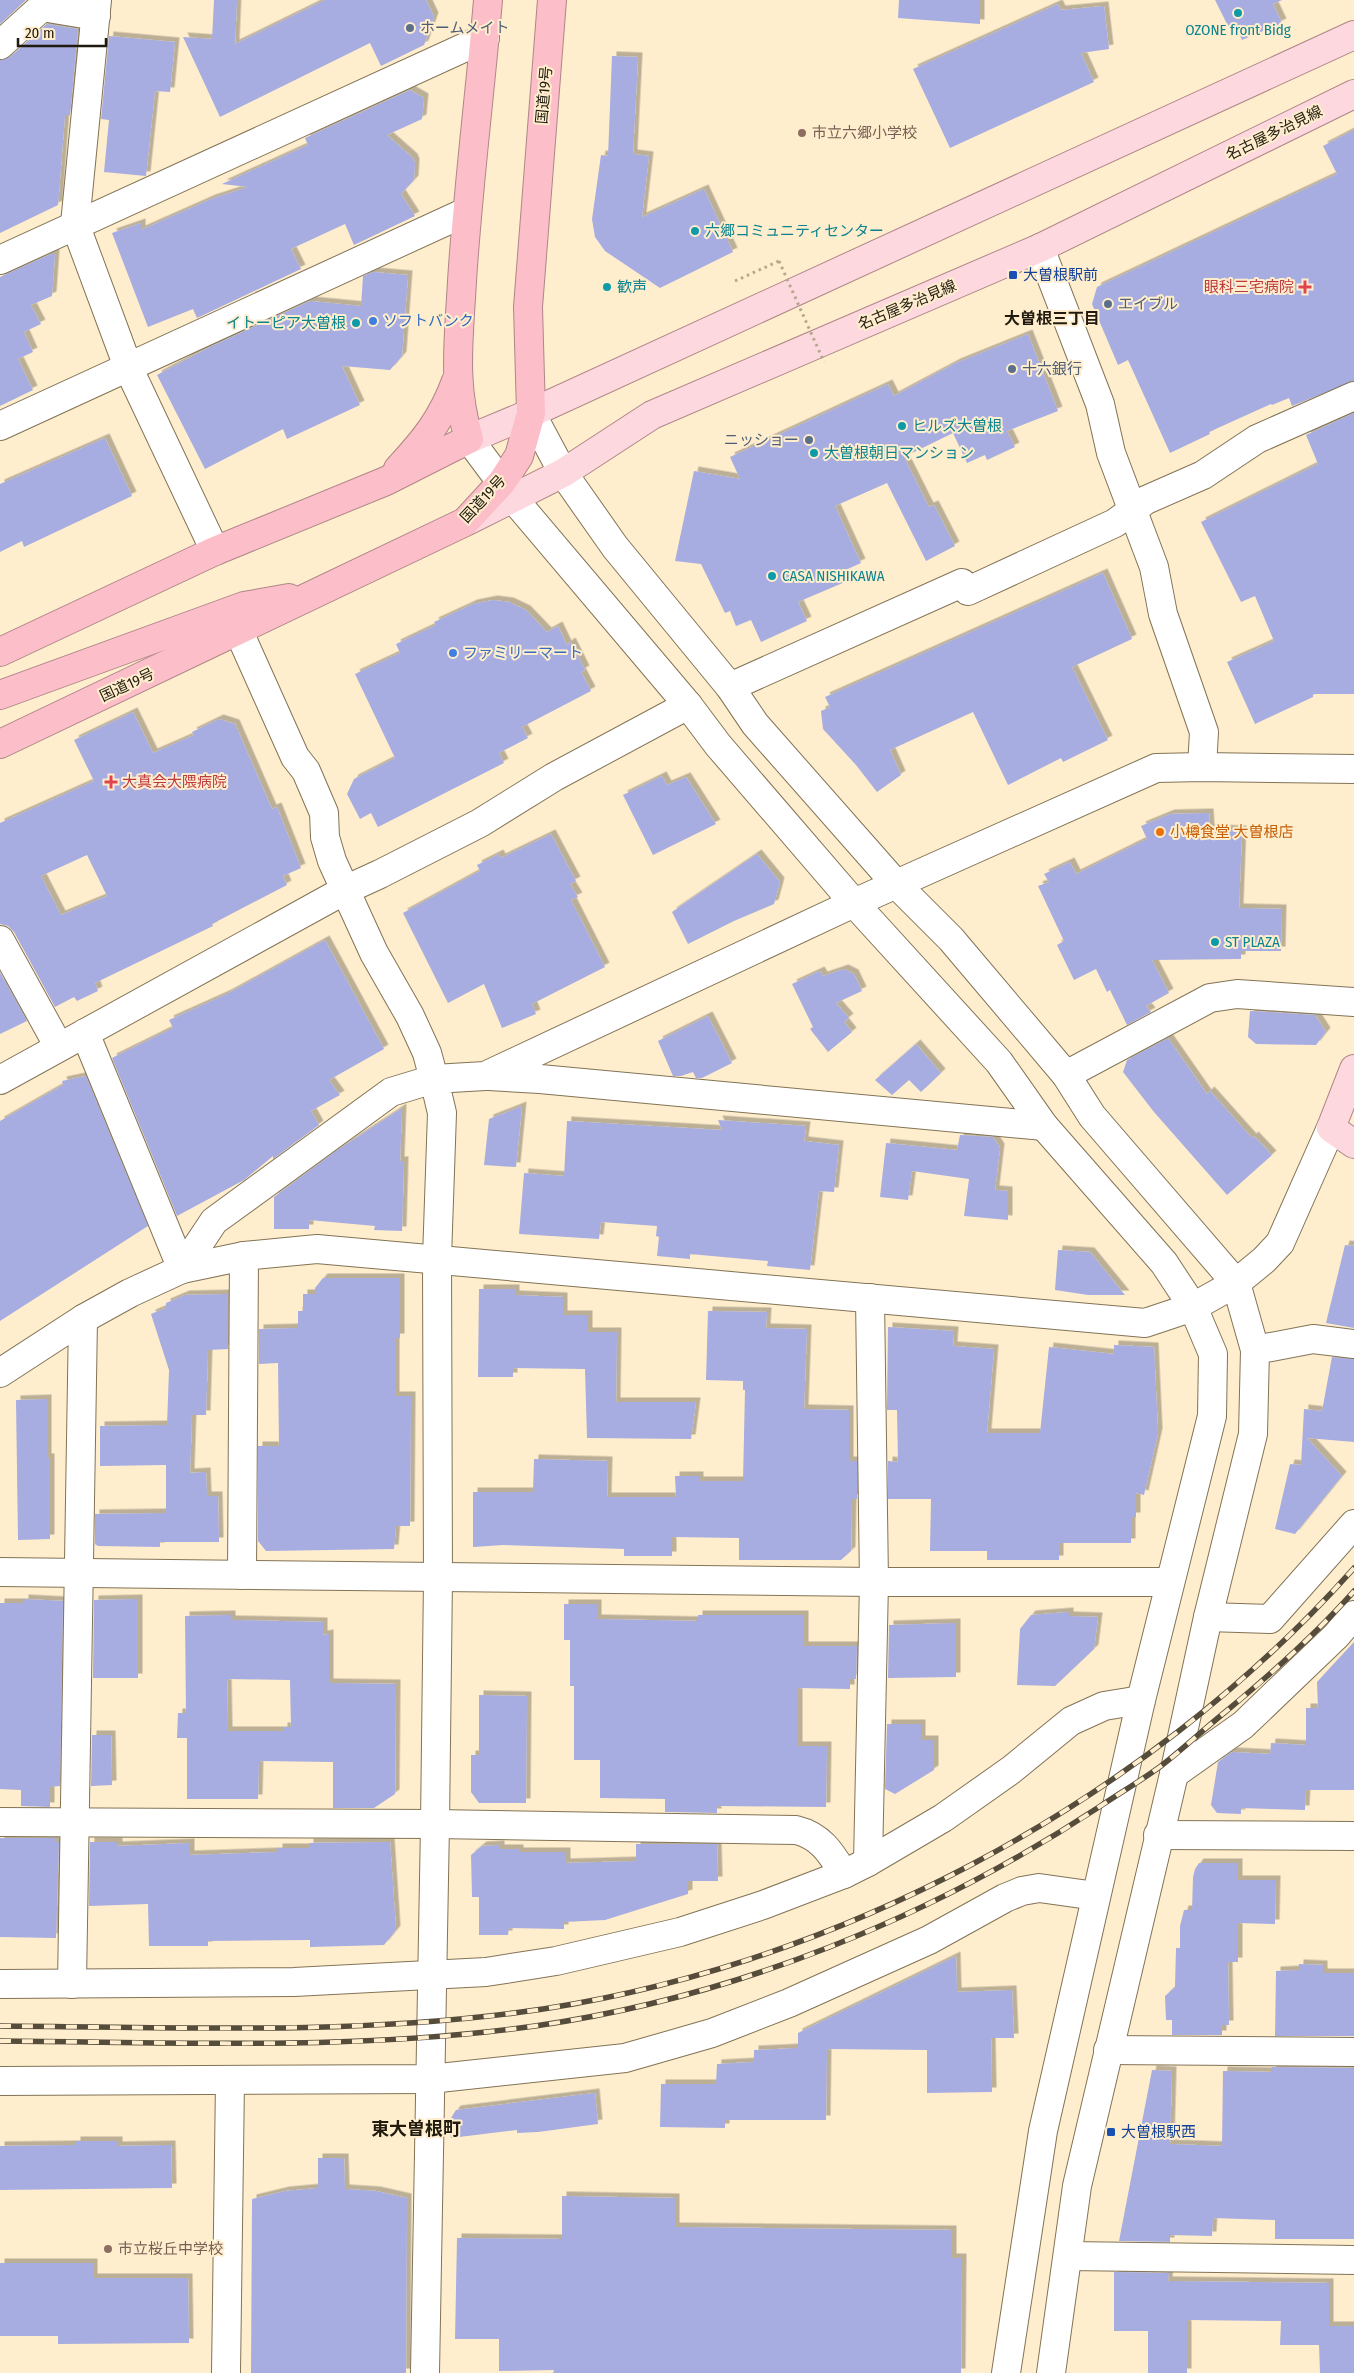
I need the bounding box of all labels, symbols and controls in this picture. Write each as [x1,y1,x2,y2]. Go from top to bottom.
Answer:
marker: OZONE front Bidg [1232,7,1244,19]
scale bar [18,15,105,47]
place label: ホームメイト [420,19,510,37]
place label: OZONE front Bidg [1185,21,1291,39]
marker: ホームメイト [404,22,416,34]
text: 20 m [25,24,55,42]
street label: 国道19号 [533,65,555,125]
street label: 名古屋多治見線 [1223,102,1325,164]
place label: 市立六郷小学校 [812,124,917,142]
marker: 市立六郷小学校 [796,127,808,139]
place label: 六郷コミュニティセンター [705,222,884,240]
marker: 六郷コミュニティセンター [689,225,701,237]
place label: 大曽根駅前 [1023,266,1098,284]
marker: 大曽根駅前 [1007,269,1019,281]
street label: 名古屋多治見線 [855,276,959,334]
place label: 歓声 [617,278,647,296]
place label: 眼科三宅病院 [1204,278,1294,296]
marker: 眼科三宅病院 [1298,280,1312,294]
marker: 歓声 [601,281,613,293]
place label: エイブル [1118,295,1178,313]
marker: エイブル [1102,298,1114,310]
district label: 大曽根三丁目 [1004,309,1100,328]
place label: ソフトバンク [383,312,474,330]
place label: イトーピア大曽根 [226,314,346,332]
marker: ソフトバンク [367,315,379,327]
marker: イトーピア大曽根 [350,317,362,329]
place label: 十六銀行 [1022,360,1082,378]
marker: 十六銀行 [1006,363,1018,375]
place label: ヒルズ大曽根 [912,417,1002,435]
marker: ヒルズ大曽根 [896,420,908,432]
place label: ニッショー [724,431,799,449]
marker: ニッショー [803,434,815,446]
place label: 大曽根朝日マンション [824,444,974,462]
marker: 大曽根朝日マンション [808,447,820,459]
street label: 国道19号 [457,472,509,526]
place label: CASA NISHIKAWA [782,567,885,585]
marker: CASA NISHIKAWA [766,570,778,582]
place label: ファミリーマート [463,644,583,662]
marker: ファミリーマート [447,647,459,659]
street label: 国道19号 [97,665,157,705]
place label: 大真会大隈病院 [122,773,227,791]
marker: 大真会大隈病院 [104,775,118,789]
place label: 小樽食堂 大曽根店 [1170,823,1294,841]
marker: 小樽食堂 大曽根店 [1154,826,1166,838]
place label: ST PLAZA [1225,933,1280,951]
marker: ST PLAZA [1209,936,1221,948]
district label: 東大曽根町 [371,2118,461,2140]
place label: 大曽根駅西 [1121,2123,1196,2141]
marker: 大曽根駅西 [1105,2126,1117,2138]
place label: 市立桜丘中学校 [118,2240,223,2258]
marker: 市立桜丘中学校 [102,2243,114,2255]

